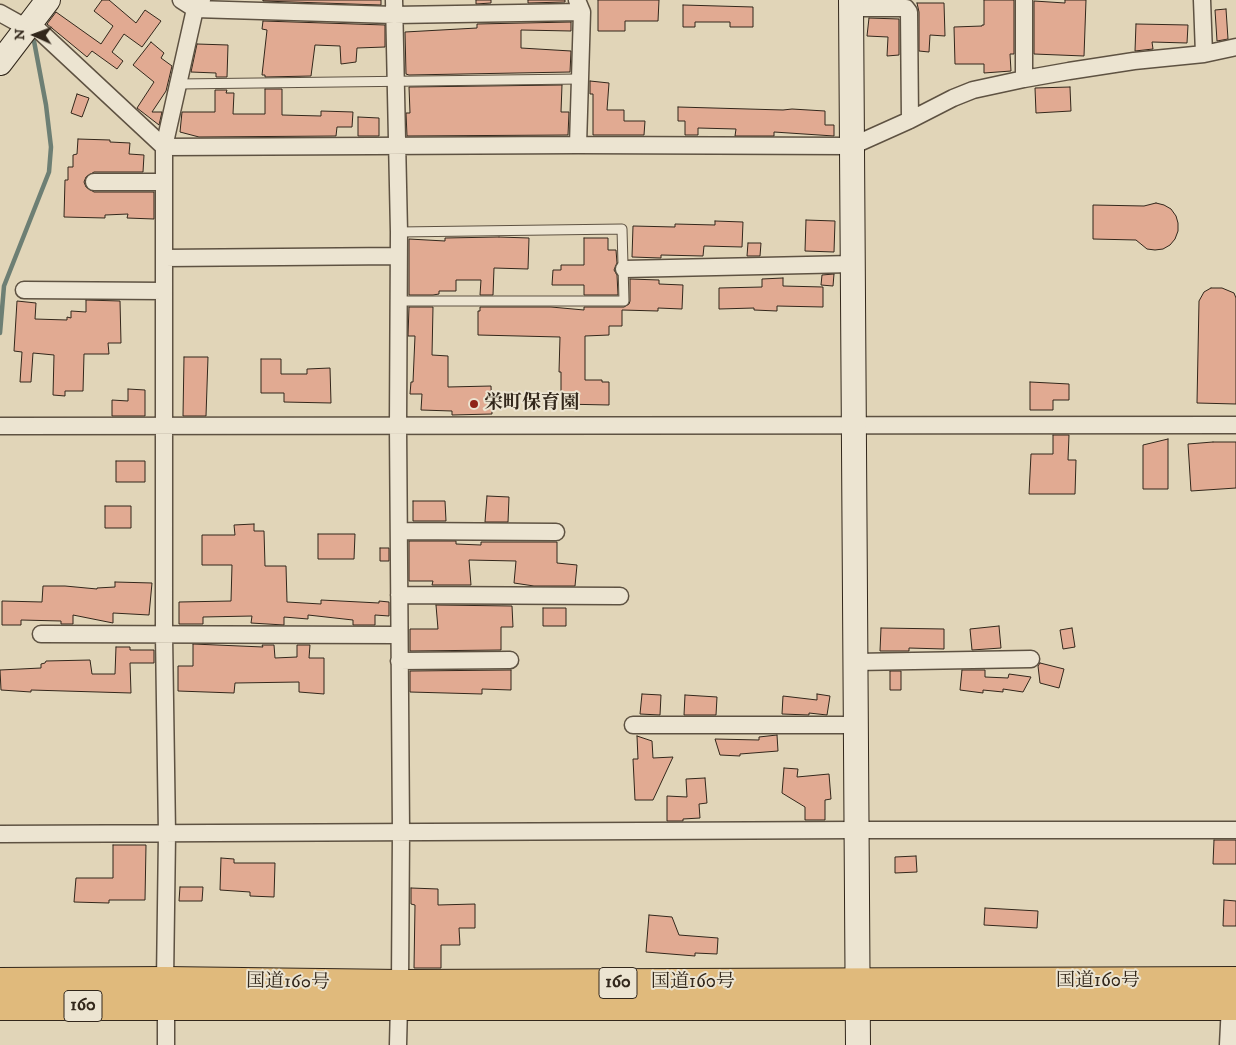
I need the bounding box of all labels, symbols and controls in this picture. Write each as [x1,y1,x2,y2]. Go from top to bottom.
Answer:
north arrow [10,10,60,60]
text: N [11,28,29,41]
place label: 栄町保育園 [484,393,579,415]
marker: 栄町保育園 [468,398,480,410]
road number: 160 [599,968,637,998]
street label: 国道160号 [246,971,330,995]
street label: 国道160号 [1056,971,1140,993]
street label: 国道160号 [651,972,735,994]
road number: 160 [64,990,102,1021]

